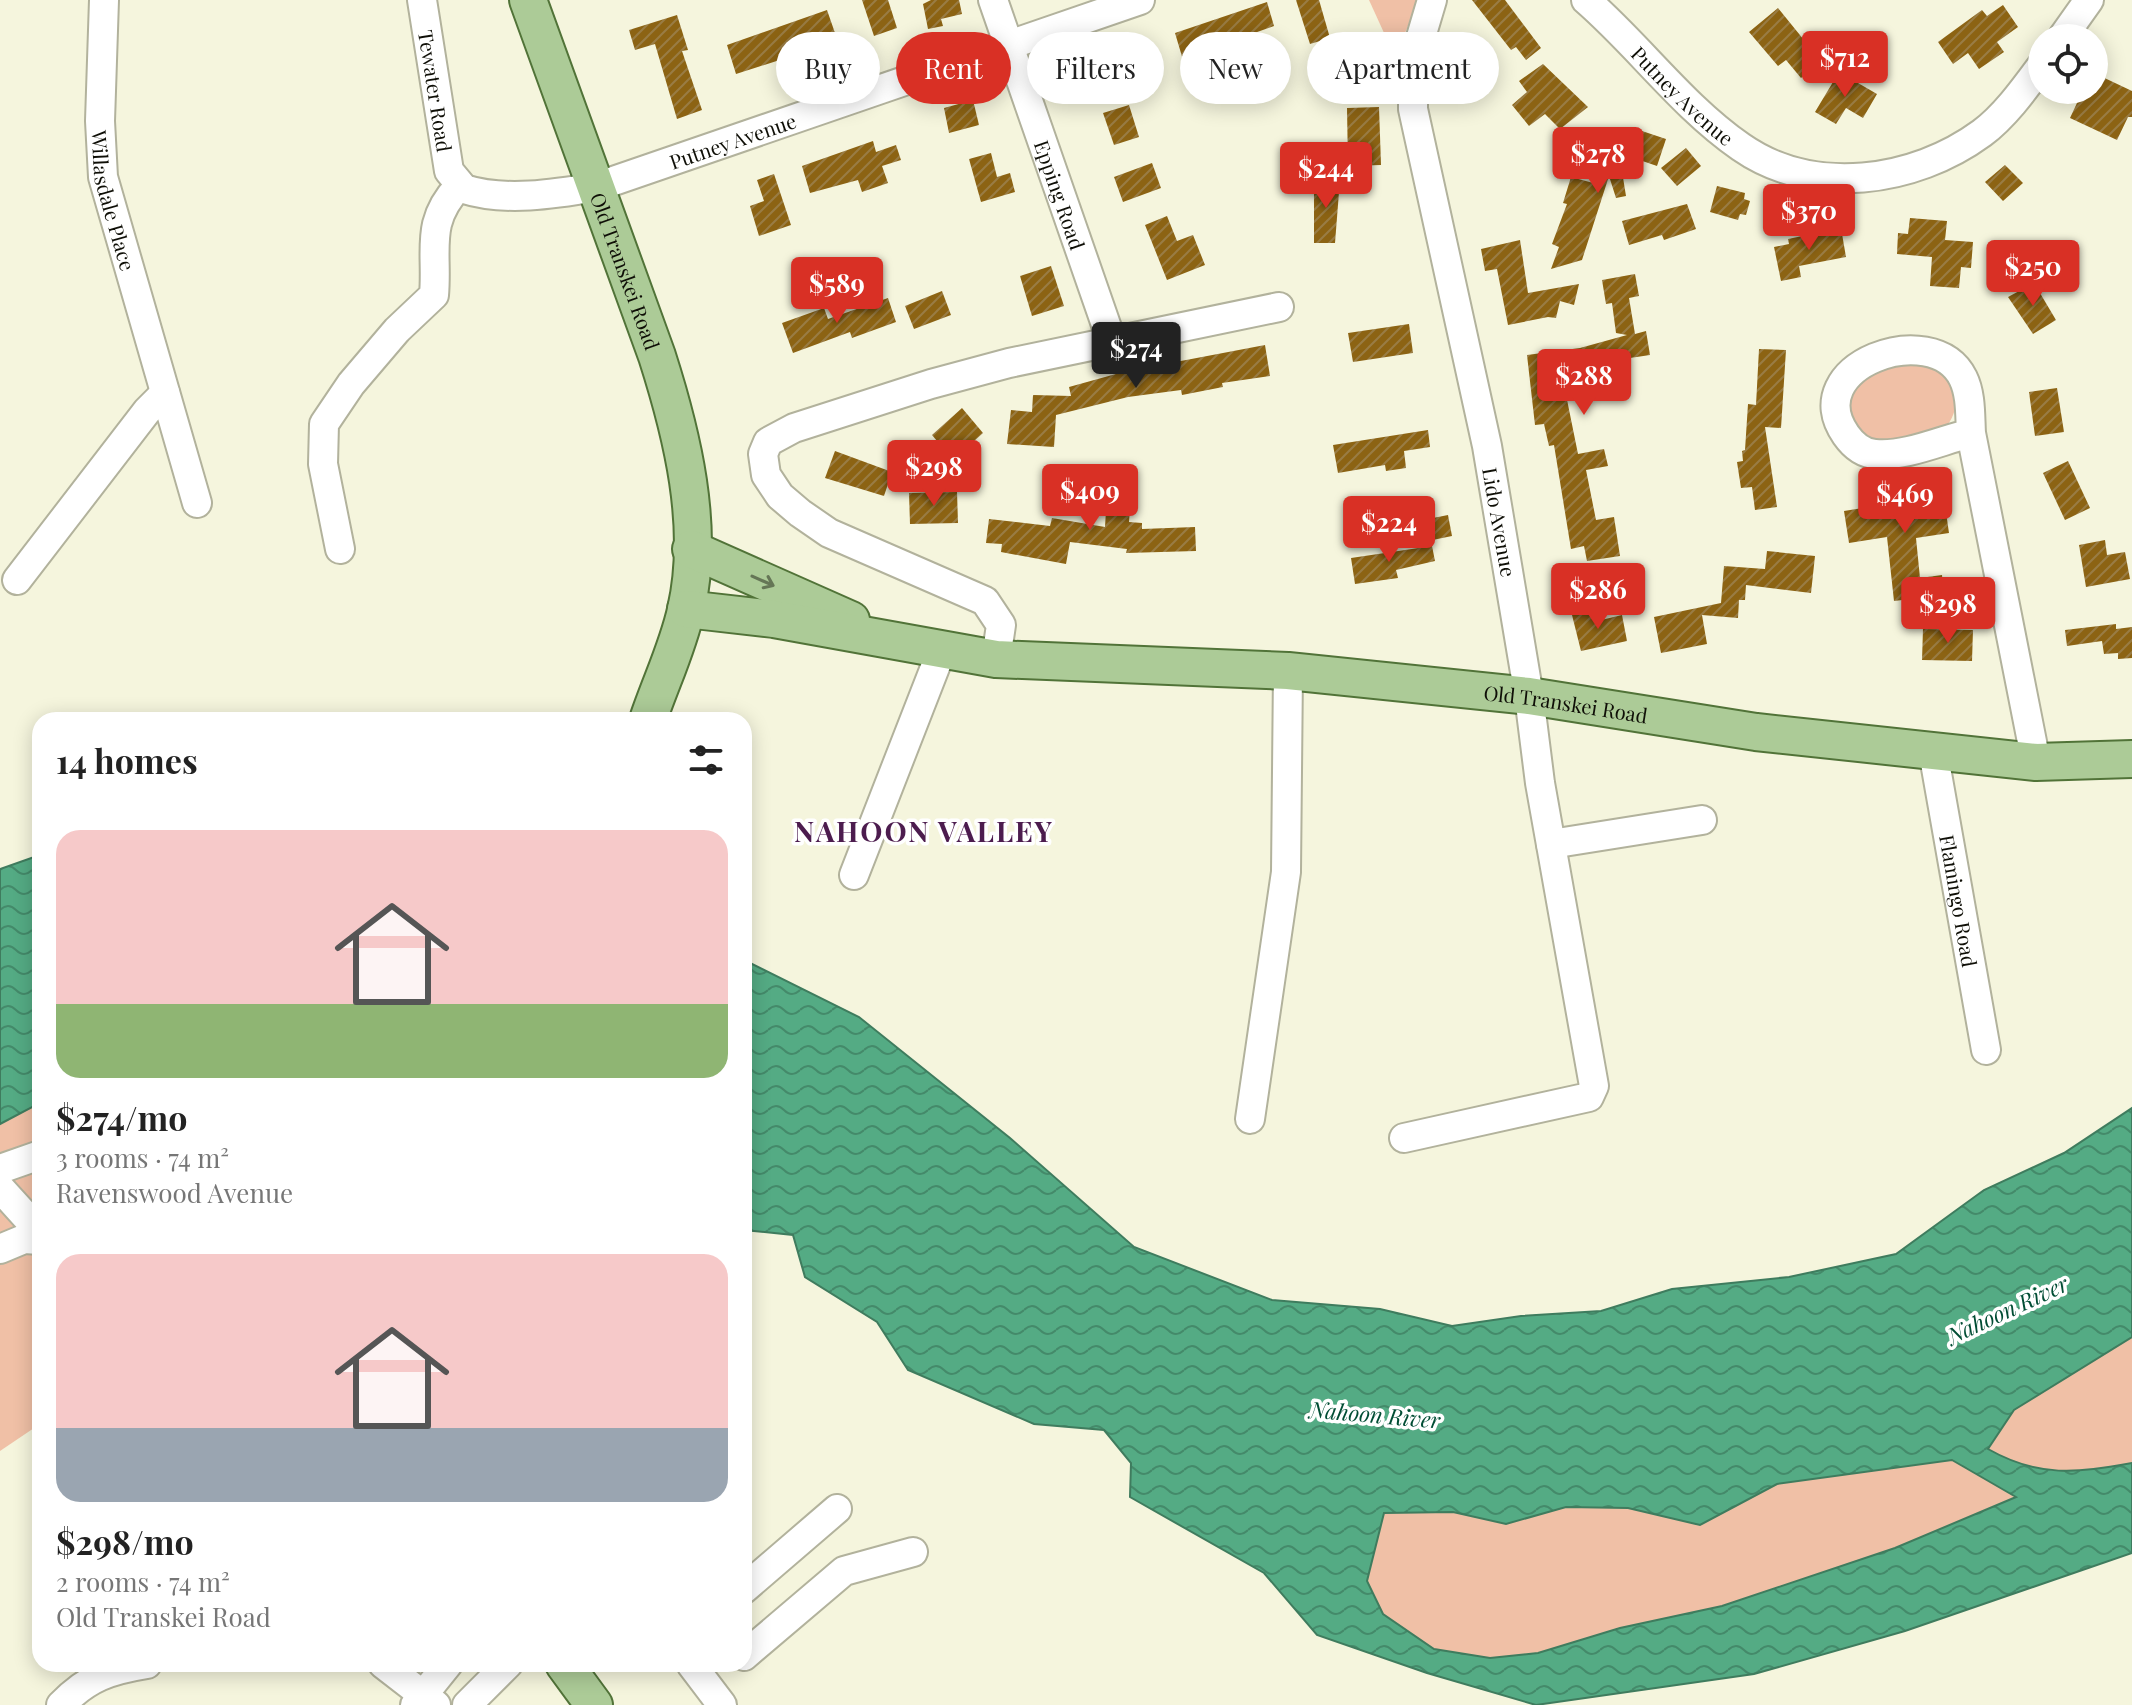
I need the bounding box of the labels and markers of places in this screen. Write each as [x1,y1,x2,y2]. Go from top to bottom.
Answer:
pin: $712 [1798,31,1892,99]
pin: $278 [1551,127,1645,195]
pin: $244 [1279,142,1373,210]
pin: $370 [1762,184,1856,252]
pin: $250 [1986,240,2080,308]
pin: $589 [790,257,884,325]
pin: $274 [1089,322,1183,390]
pin: $288 [1537,349,1631,417]
pin: $298 [887,440,981,508]
pin: $409 [1043,464,1137,532]
pin: $469 [1858,467,1952,535]
pin: $224 [1342,496,1436,564]
pin: $286 [1551,563,1645,631]
pin: $298 [1901,577,1995,645]

